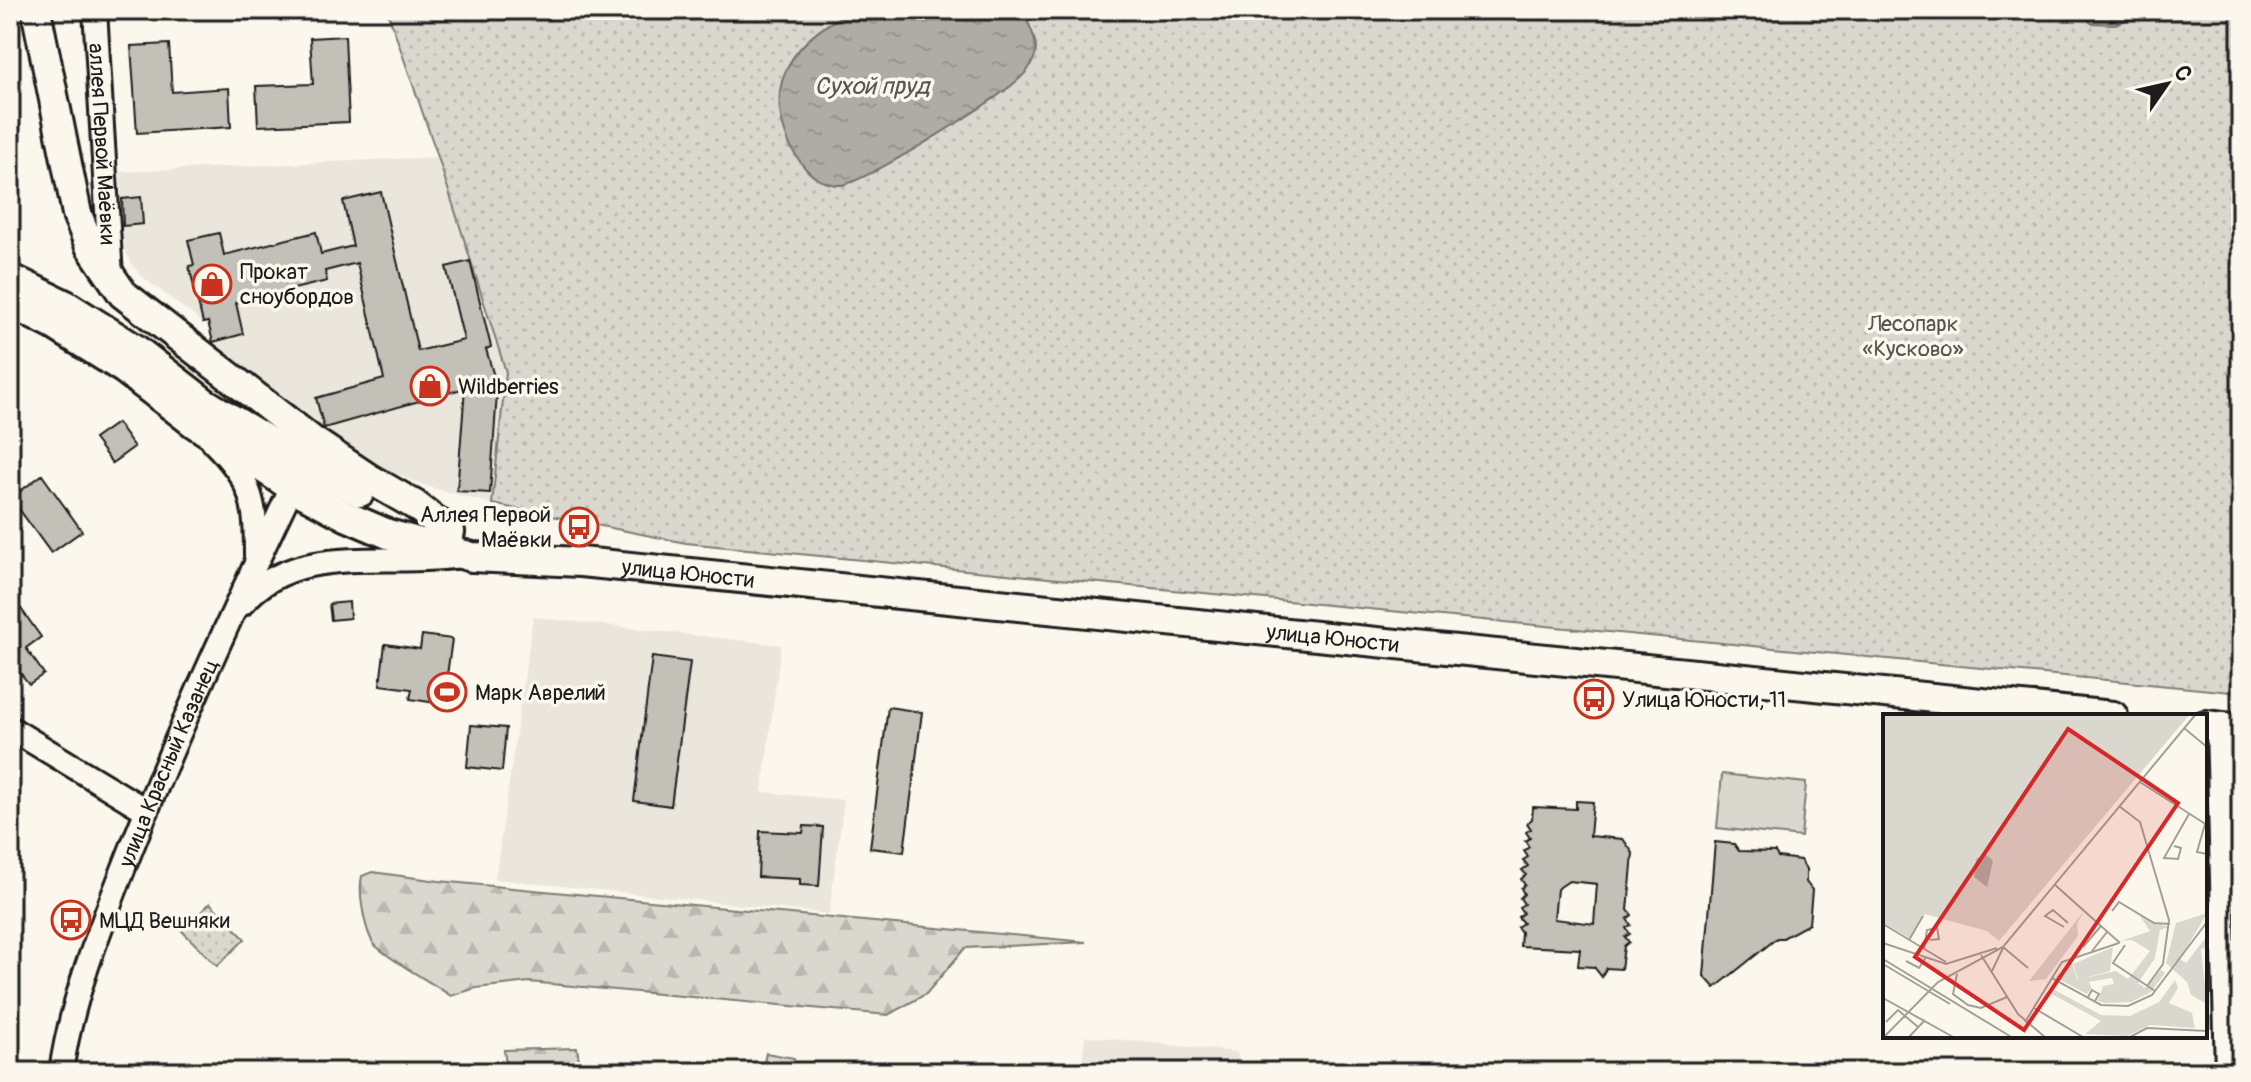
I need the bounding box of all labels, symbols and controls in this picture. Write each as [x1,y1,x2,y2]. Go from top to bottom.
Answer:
street label: аллея Первой Маёвки [82,42,122,246]
north arrow [2127,44,2207,124]
text: С [2167,60,2198,87]
water label: Сухой пруд [815,72,932,101]
place label: Прокат сноубордов [240,258,354,311]
shop icon: Прокат сноубордов [191,263,233,305]
park label: Лесопарк «Кусково» [1862,310,1964,363]
shop icon: Wildberries [409,365,451,407]
place label: Wildberries [458,373,559,401]
place label: Аллея Первой Маёвки [420,501,551,554]
bus stop icon: Аллея Первой Маёвки [558,506,600,548]
street label: улица Юности [619,553,756,594]
street label: улица Юности [1264,618,1400,659]
street label: улица Красный Казанец [112,654,225,872]
sports icon: Марк Аврелий [426,671,468,713]
bus stop icon: Улица Юности, 11 [1573,678,1615,720]
place label: Марк Аврелий [475,679,606,707]
place label: Улица Юности, 11 [1622,686,1786,714]
inset map [1883,714,2207,1038]
bus stop icon: МЦД Вешняки [50,899,92,941]
place label: МЦД Вешняки [99,907,230,935]

